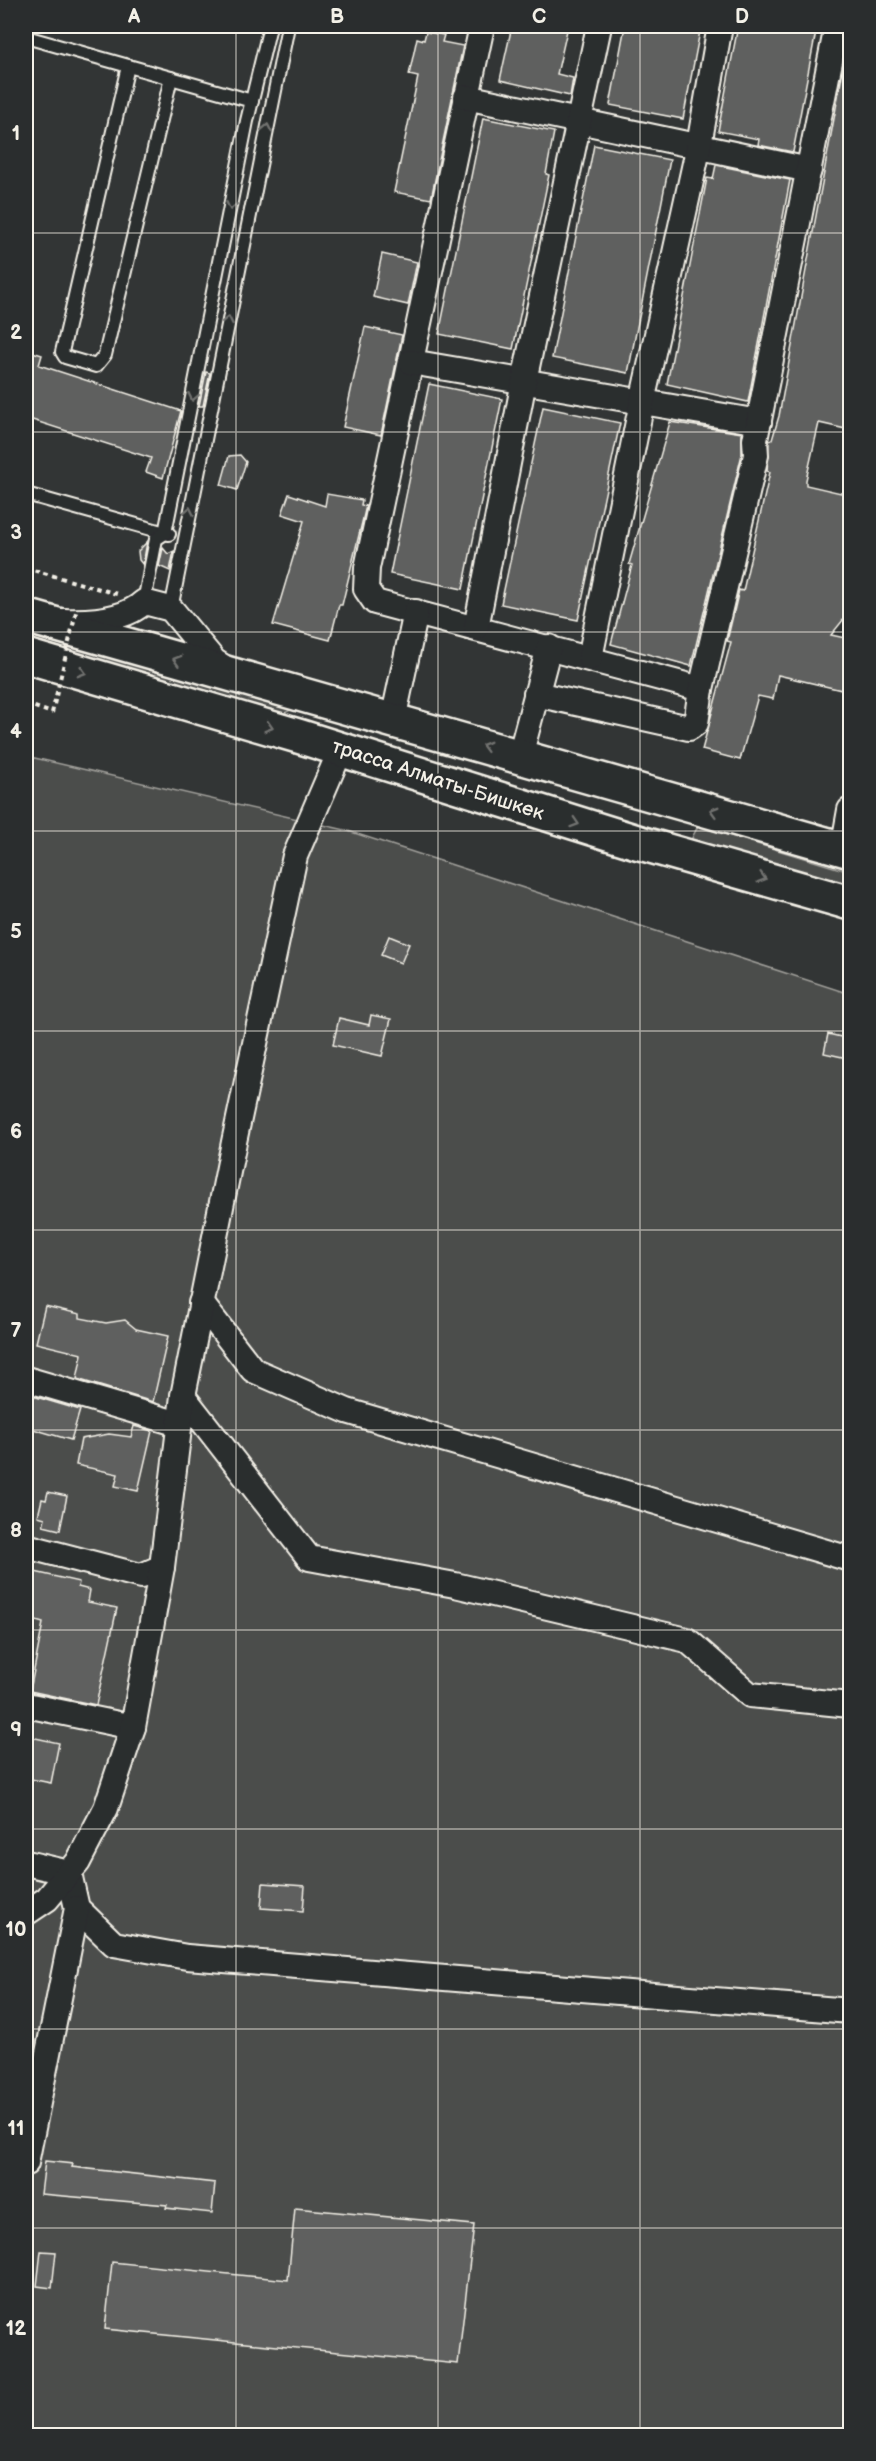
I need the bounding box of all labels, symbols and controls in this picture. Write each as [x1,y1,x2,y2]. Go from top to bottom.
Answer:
text: A [127,5,141,29]
text: B [330,5,344,29]
text: C [532,5,546,29]
text: D [735,5,749,29]
text: 1 [12,122,20,146]
one-way arrow [260,124,273,134]
one-way arrow [225,201,238,211]
one-way arrow [221,315,234,325]
text: 2 [10,321,22,345]
one-way arrow [187,392,200,402]
one-way arrow [182,506,195,516]
text: 3 [10,521,22,545]
one-way arrow [172,654,182,667]
one-way arrow [76,665,87,677]
text: 4 [10,720,22,744]
one-way arrow [263,720,274,732]
street label: трасса Алматы-Бишкек [329,734,547,826]
one-way arrow [481,741,491,754]
one-way arrow [709,806,720,818]
one-way arrow [569,816,580,828]
one-way arrow [756,871,767,883]
text: 5 [10,920,22,944]
text: 6 [10,1120,22,1144]
text: 7 [10,1319,22,1343]
text: 8 [10,1519,22,1543]
text: 9 [10,1718,22,1742]
text: 10 [6,1918,26,1942]
text: 11 [8,2117,24,2141]
text: 12 [6,2317,26,2341]

